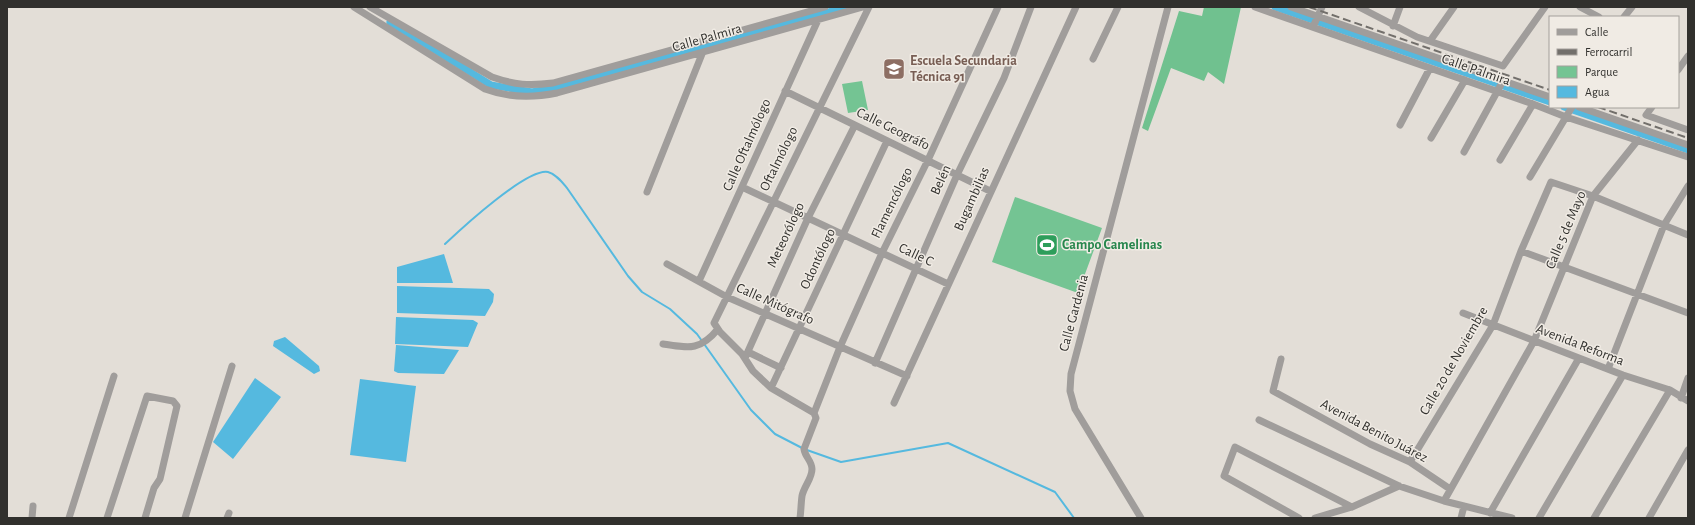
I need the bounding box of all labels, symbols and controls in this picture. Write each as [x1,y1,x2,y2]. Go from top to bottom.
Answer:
legend [1549,16,1679,108]
street label: Calle Palmira [671,21,744,55]
text: Calle [1585,26,1608,38]
text: Ferrocarril [1585,46,1632,58]
street label: Calle Palmira [1440,52,1513,88]
place label: Escuela Secundaria Técnica 91 [910,54,1017,84]
school or university icon: Escuela Secundaria Técnica 91 [881,56,907,82]
text: Parque [1585,66,1618,78]
text: Agua [1585,86,1610,98]
street label: Calle Oftalmólogo [720,97,774,193]
street label: Calle Geográfo [854,105,932,153]
street label: Oftalmólogo [757,124,801,193]
street label: Belén [928,163,954,197]
street label: Flamencólogo [869,165,915,241]
street label: Bugambilias [952,165,992,233]
street label: Calle 5 de Mayo [1543,189,1589,271]
street label: Meteorólogo [765,200,807,270]
street label: Odontólogo [798,226,838,292]
sports icon: Campo Camelinas [1034,232,1060,258]
place label: Campo Camelinas [1062,238,1162,252]
street label: Calle C [896,241,936,269]
street label: Calle Gardenia [1057,272,1091,353]
street label: Calle Mitógrafo [734,281,816,327]
street label: Calle 20 de Noviembre [1417,304,1491,418]
street label: Avenida Reforma [1534,322,1627,368]
street label: Avenida Benito Juárez [1318,397,1430,465]

